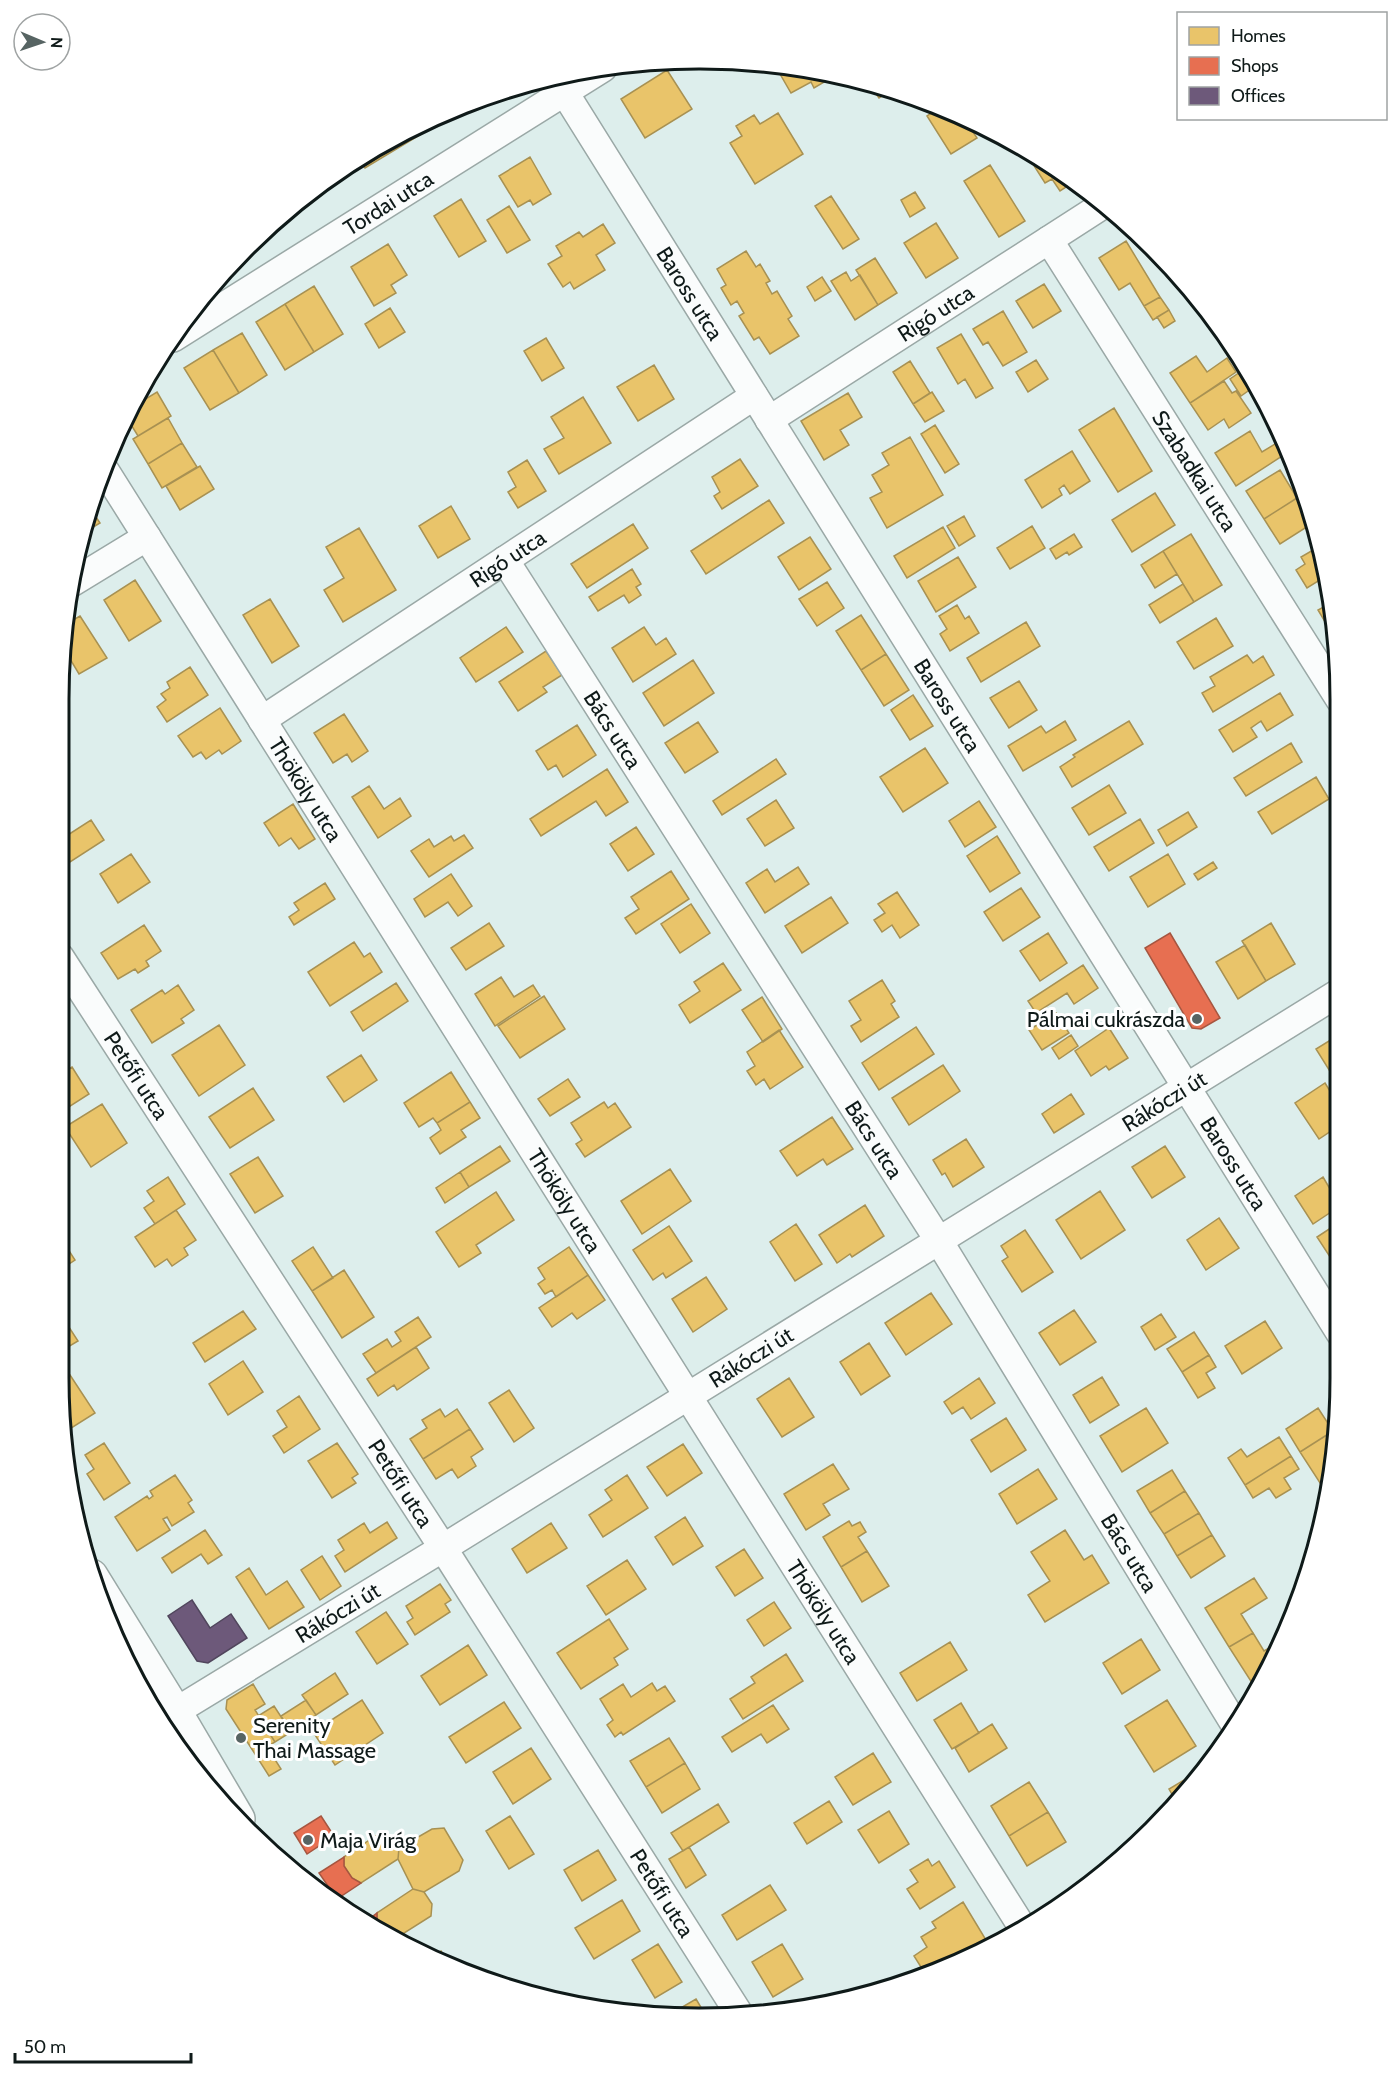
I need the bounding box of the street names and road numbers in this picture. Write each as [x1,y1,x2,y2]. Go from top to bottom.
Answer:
street label: Tordai utca [339,165,439,242]
street label: Baross utca [650,242,729,346]
street label: Rigó utca [893,279,979,348]
street label: Szabadkai utca [1146,405,1243,537]
street label: Rigó utca [465,524,551,593]
street label: Baross utca [908,654,987,758]
street label: Bács utca [578,686,648,774]
street label: Thököly utca [263,733,348,847]
street label: Petőfi utca [98,1027,175,1125]
street label: Rákóczi út [1117,1065,1212,1138]
street label: Bács utca [839,1096,909,1184]
street label: Baross utca [1194,1112,1273,1216]
street label: Thököly utca [522,1144,607,1258]
street label: Rákóczi út [704,1321,799,1394]
street label: Petőfi utca [362,1434,439,1533]
street label: Bács utca [1095,1509,1164,1598]
street label: Thököly utca [780,1555,866,1670]
street label: Rákóczi út [291,1577,385,1649]
street label: Petőfi utca [624,1844,700,1943]

